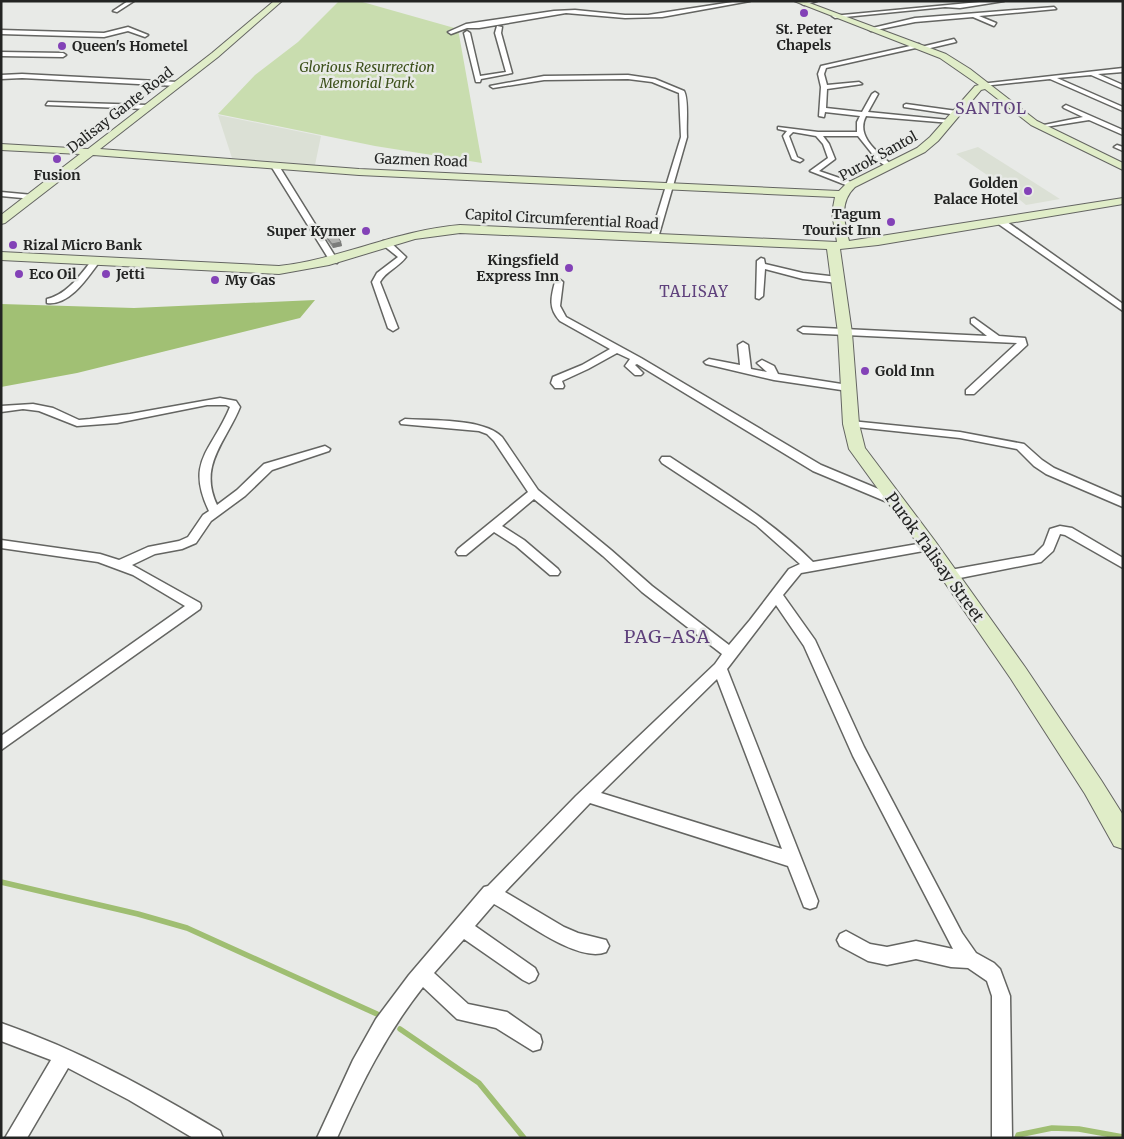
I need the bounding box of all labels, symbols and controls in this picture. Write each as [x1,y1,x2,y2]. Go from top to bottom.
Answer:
marker: St. Peter Chapels [798,7,810,19]
place label: St. Peter Chapels [775,20,833,54]
place label: Queen's Hometel [72,37,188,55]
marker: Queen's Hometel [56,40,68,52]
park label: Glorious Resurrection Memorial Park [299,58,435,92]
street label: Dalisay Gante Road [63,63,177,157]
district label: SANTOL [955,98,1027,118]
street label: Purok Santol [836,127,921,185]
street label: Gazmen Road [374,149,468,171]
marker: Fusion [51,153,63,165]
place label: Fusion [33,166,81,184]
place label: Golden Palace Hotel [934,174,1018,208]
marker: Golden Palace Hotel [1022,185,1034,197]
street label: Capitol Circumferential Road [465,205,660,233]
place label: Tagum Tourist Inn [802,205,881,239]
marker: Tagum Tourist Inn [885,216,897,228]
place label: Super Kymer [267,222,356,240]
marker: Super Kymer [360,225,372,237]
place label: Rizal Micro Bank [23,236,143,254]
marker: Rizal Micro Bank [7,239,19,251]
place label: Kingsfield Express Inn [476,251,559,285]
marker: Kingsfield Express Inn [563,262,575,274]
place label: Eco Oil [29,265,77,283]
place label: Jetti [115,265,145,283]
marker: Eco Oil [13,268,25,280]
marker: Jetti [100,268,112,280]
place label: My Gas [225,271,276,289]
marker: My Gas [209,274,221,286]
district label: TALISAY [659,282,729,301]
place label: Gold Inn [875,362,935,380]
marker: Gold Inn [859,365,871,377]
street label: Purok Talisay Street [881,488,989,626]
district label: PAG-ASA [624,625,710,648]

